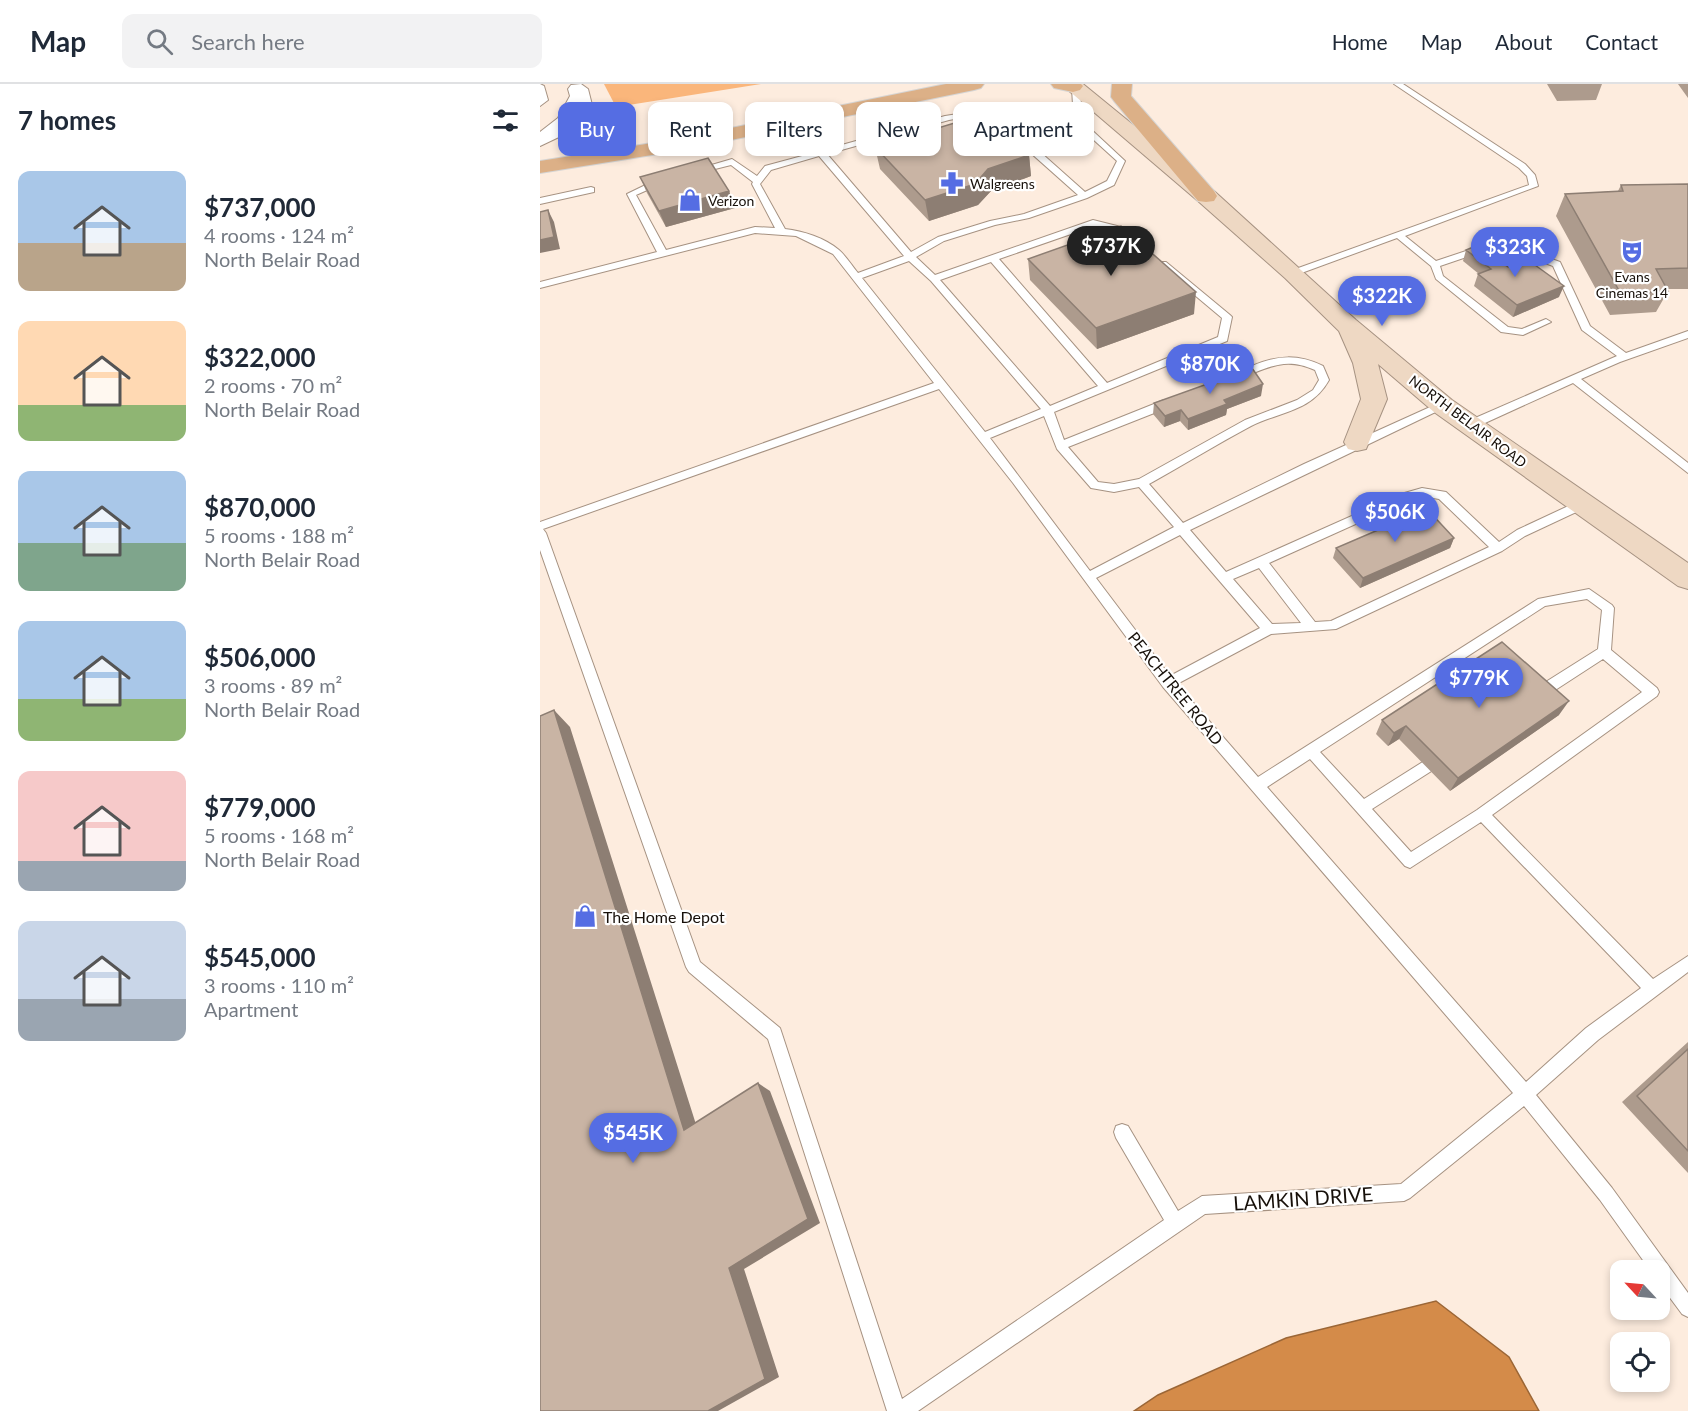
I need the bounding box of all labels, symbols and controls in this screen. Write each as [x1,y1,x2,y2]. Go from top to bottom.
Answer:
search box [122,14,542,68]
text: Map [30,24,86,58]
icon: search [143,25,176,58]
text: Search here [191,28,305,55]
text: Home [1332,29,1388,54]
text: Map [1421,29,1462,54]
text: About [1495,29,1552,54]
text: Contact [1585,29,1658,54]
chip: Buy [558,102,636,156]
chip: Rent [648,102,733,156]
chip: Filters [745,102,844,156]
chip: New [856,102,941,156]
chip: Apartment [953,102,1094,156]
text: 7 homes [18,104,116,136]
icon: filters [489,104,522,137]
pharmacy icon: Walgreens [939,170,965,196]
place label: Walgreens [970,175,1035,192]
shop icon: Verizon [677,187,703,213]
text: $737,000 [204,191,316,223]
place label: Verizon [708,192,754,209]
icon: home [66,195,138,267]
text: 4 rooms · 124 m² [204,223,354,247]
pin: $737K [1069,226,1153,277]
pin: $323K [1473,227,1557,278]
text: $737K [1081,233,1141,257]
text: $323K [1485,234,1545,258]
theatre icon: Evans Cinemas 14 [1619,239,1645,265]
text: North Belair Road [204,247,360,271]
place label: Evans Cinemas 14 [1596,268,1668,301]
pin: $322K [1340,276,1424,327]
text: $322K [1352,283,1412,307]
text: $322,000 [204,341,316,373]
pin: $870K [1168,344,1252,395]
icon: home [66,345,138,417]
text: $870K [1180,351,1240,375]
street label: NORTH BELAIR ROAD [1406,371,1530,471]
text: 2 rooms · 70 m² [204,373,342,397]
text: North Belair Road [204,397,360,421]
text: $870,000 [204,491,316,523]
pin: $506K [1353,492,1437,543]
icon: home [66,495,138,567]
text: $506K [1365,499,1425,523]
text: 5 rooms · 188 m² [204,523,354,547]
text: North Belair Road [204,547,360,571]
street label: PEACHTREE ROAD [1125,628,1227,748]
text: $506,000 [204,641,316,673]
icon: home [66,645,138,717]
pin: $779K [1437,658,1521,709]
text: $779K [1449,665,1509,689]
text: 3 rooms · 89 m² [204,673,342,697]
text: North Belair Road [204,697,360,721]
text: $779,000 [204,791,316,823]
icon: home [66,795,138,867]
text: 5 rooms · 168 m² [204,823,354,847]
text: North Belair Road [204,847,360,871]
shop icon: The Home Depot [572,903,598,929]
place label: The Home Depot [603,907,725,926]
text: $545,000 [204,941,316,973]
icon: home [66,945,138,1017]
text: 3 rooms · 110 m² [204,973,354,997]
text: Apartment [204,997,298,1021]
pin: $545K [591,1113,675,1164]
text: $545K [603,1120,663,1144]
street label: LAMKIN DRIVE [1232,1181,1374,1215]
north arrow [1610,1260,1670,1320]
map controls [1610,1260,1670,1392]
button: locate [1610,1332,1670,1392]

